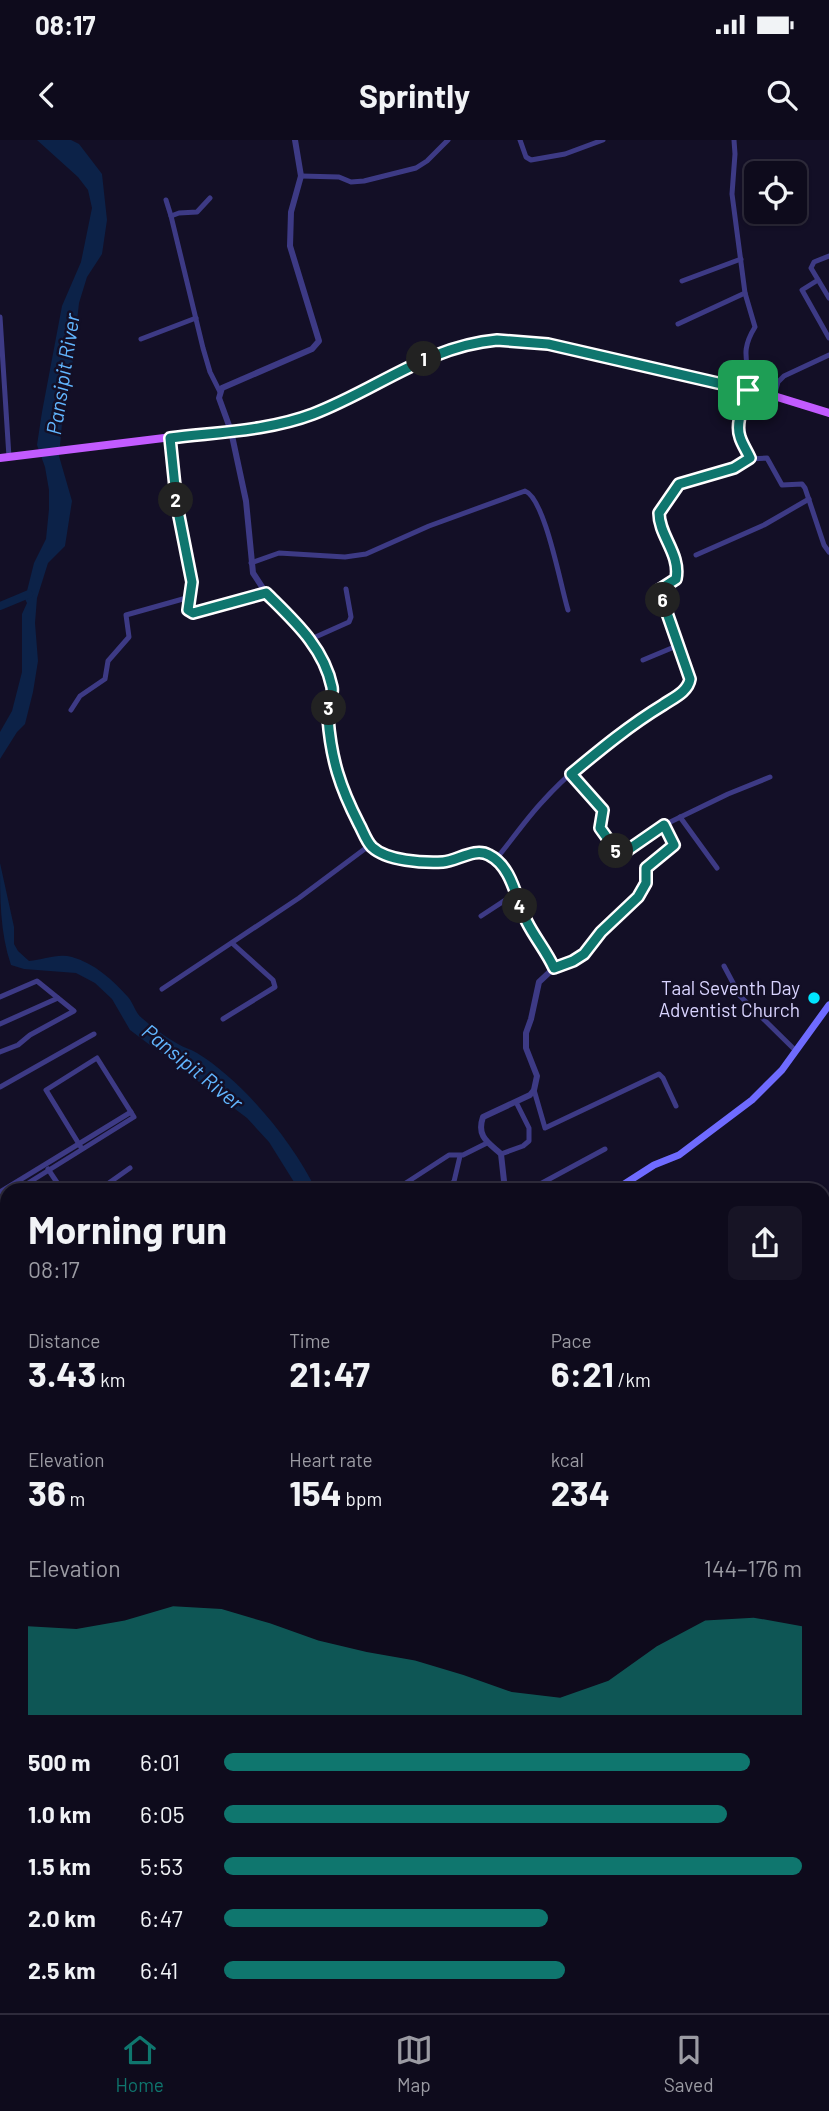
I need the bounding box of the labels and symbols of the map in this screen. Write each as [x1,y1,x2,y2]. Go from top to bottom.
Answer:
water label: Pansipit River [40,311,84,436]
pin: 1 [406,342,442,376]
pin [718,360,778,420]
pin: 2 [158,482,194,518]
pin: 6 [646,582,680,617]
pin: 3 [312,690,346,726]
pin: 5 [598,834,634,868]
pin: 4 [503,888,538,924]
place label: Taal Seventh Day Adventist Church [659,976,800,1021]
marker: Taal Seventh Day Adventist Church [806,990,822,1006]
water label: Pansipit River [138,1018,249,1115]

